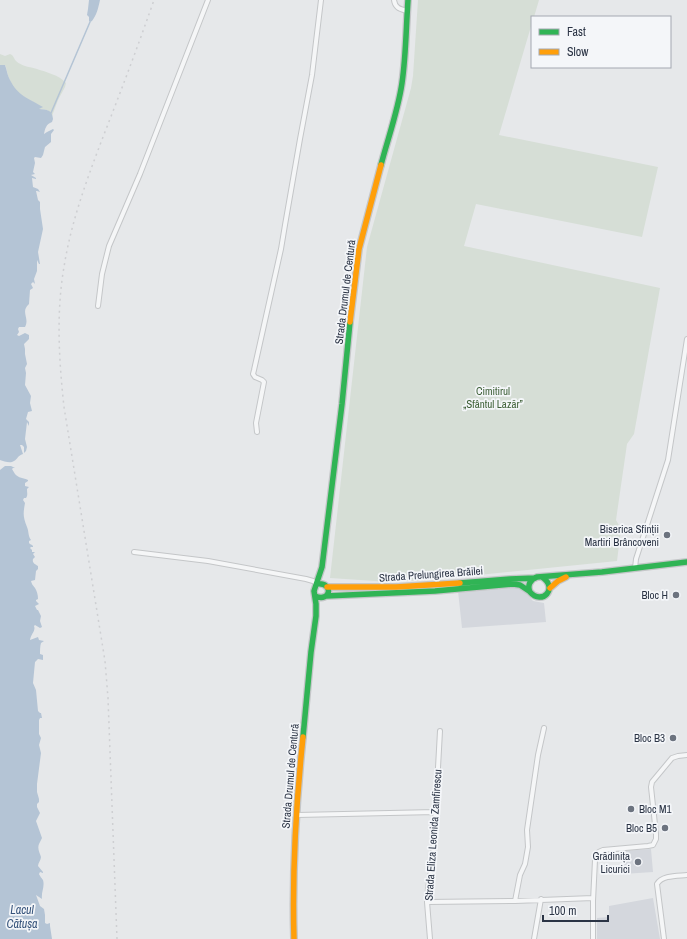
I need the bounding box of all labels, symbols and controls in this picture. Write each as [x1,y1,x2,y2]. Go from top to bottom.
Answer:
legend [531,16,671,68]
text: Fast [567,24,586,40]
text: Slow [567,44,589,60]
street label: Strada Drumul de Centură [332,239,358,345]
park label: Cimitirul „Sfântul Lazăr” [463,384,523,411]
place label: Biserica Sfinții Martiri Brâncoveni [585,522,659,549]
marker: Biserica Sfinții Martiri Brâncoveni [662,530,672,540]
street label: Strada Prelungirea Brăilei [378,563,484,585]
place label: Bloc H [641,588,668,602]
marker: Bloc H [671,590,681,600]
street label: Strada Drumul de Centură [278,723,302,829]
place label: Bloc B3 [634,731,665,745]
marker: Bloc B3 [668,733,678,743]
street label: Strada Eliza Leonida Zamfirescu [421,769,445,901]
place label: Bloc M1 [639,802,672,816]
marker: Bloc M1 [626,804,636,814]
place label: Bloc B5 [626,821,657,835]
marker: Bloc B5 [660,823,670,833]
place label: Grădinița Licurici [592,849,630,876]
marker: Grădinița Licurici [633,857,643,867]
scale bar [543,897,608,923]
water label: Lacul Cătușa [6,902,38,932]
text: 100 m [549,903,576,919]

